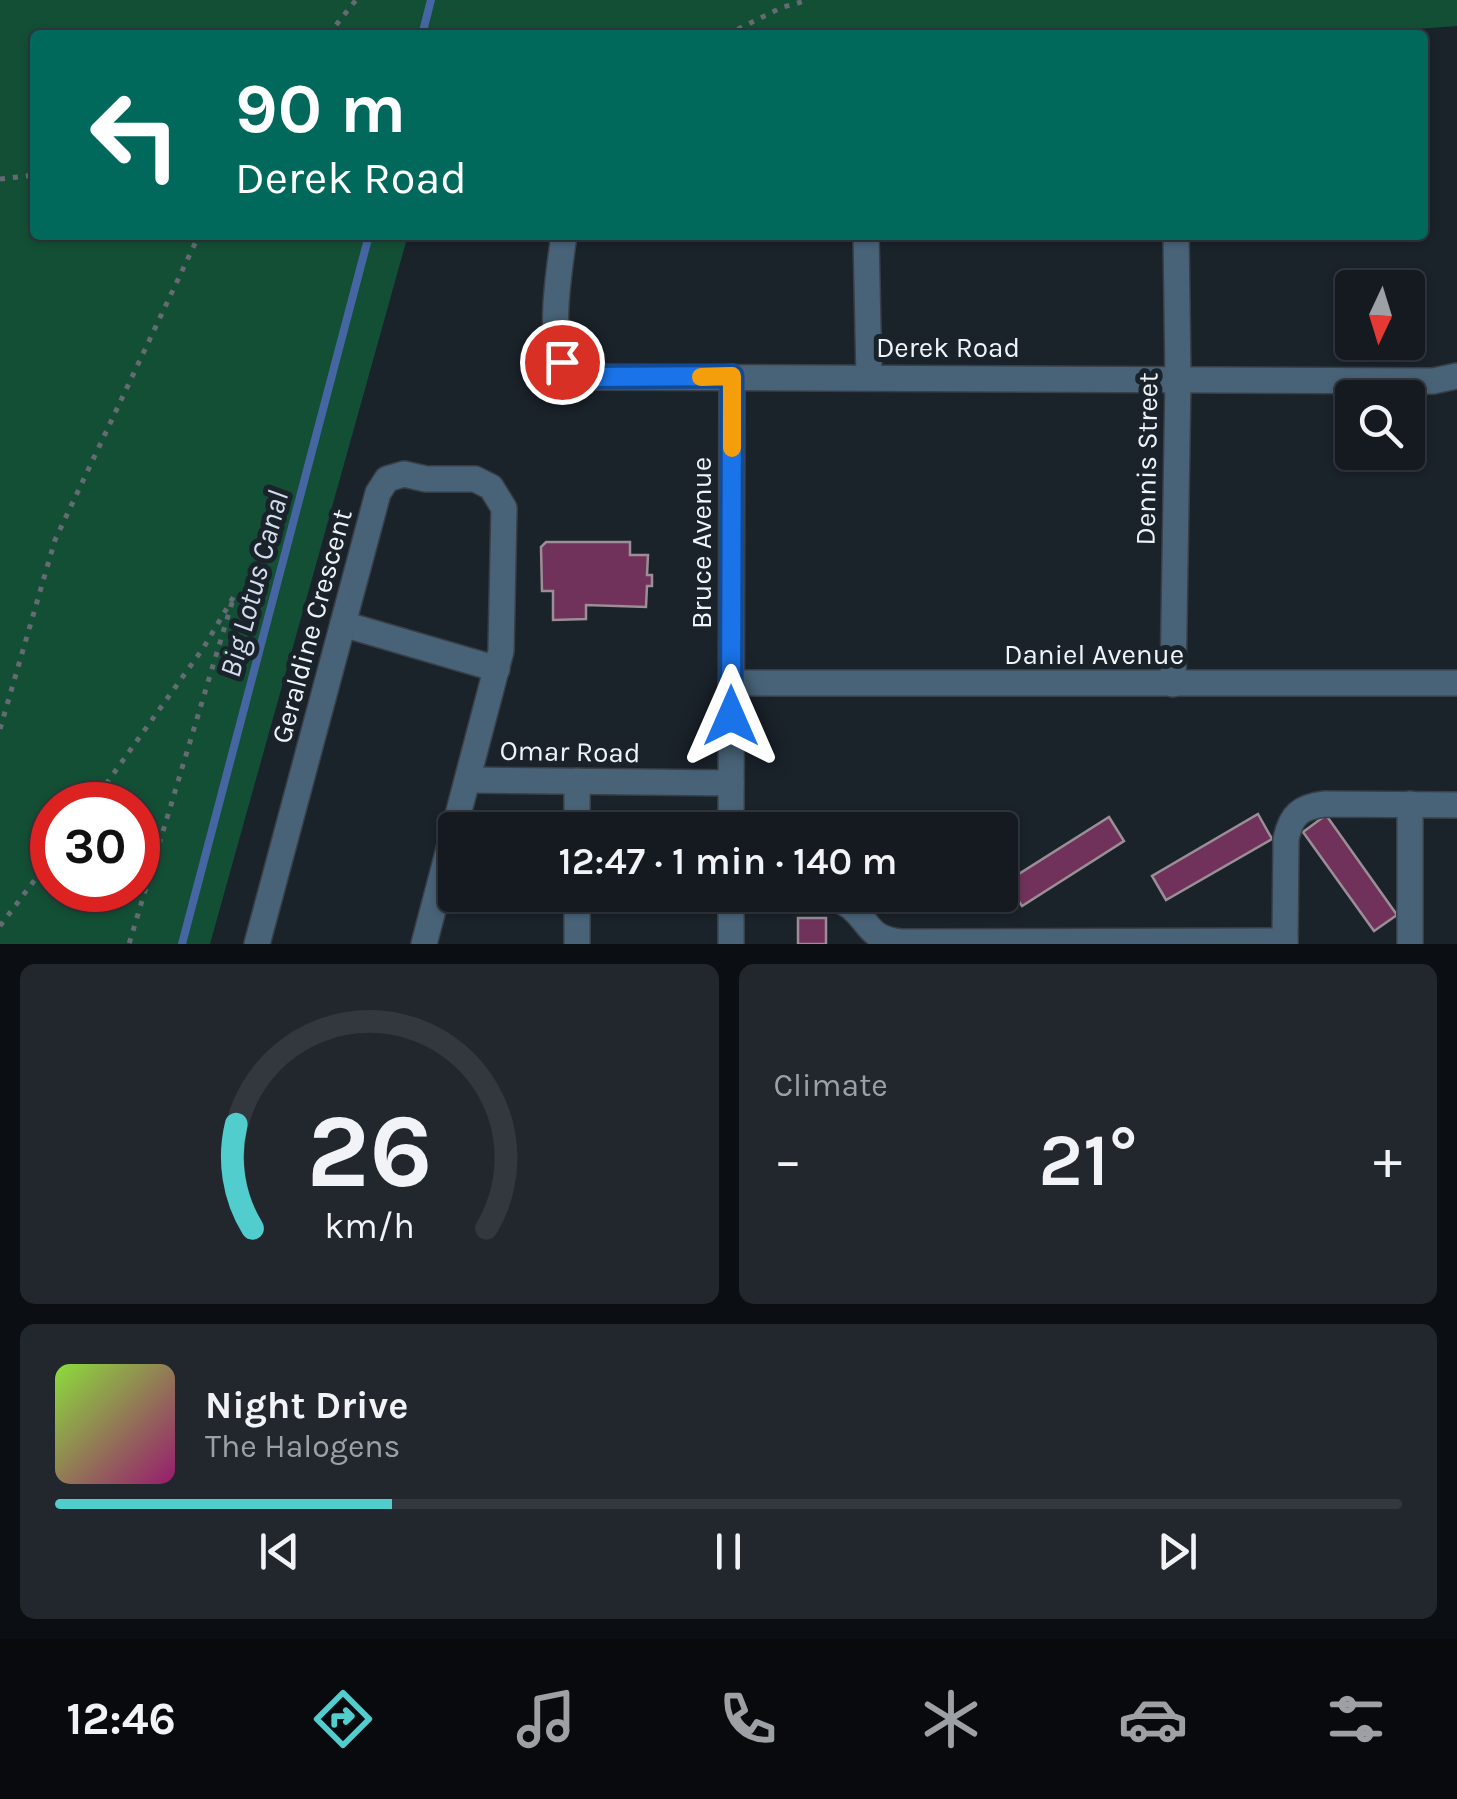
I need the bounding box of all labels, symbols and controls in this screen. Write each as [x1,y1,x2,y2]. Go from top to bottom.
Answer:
text: 90 m [235,68,406,150]
icon: left [70,70,200,200]
text: Derek Road [235,152,467,204]
north arrow [1335,270,1425,360]
map controls [1335,270,1425,470]
pin [520,320,605,405]
street label: Derek Road [876,331,1020,364]
icon: arrive [535,335,590,390]
street label: Dennis Street [1128,372,1165,546]
button: search [1335,380,1425,470]
street label: Bruce Avenue [685,457,718,629]
water label: Big Lotus Canal [212,487,296,681]
street label: Geraldine Crescent [264,505,359,747]
street label: Daniel Avenue [1004,638,1184,671]
position arrow [679,664,783,768]
street label: Omar Road [499,734,641,769]
speed limit sign: 30 [30,782,160,912]
text: 12:47 · 1 min · 140 m [559,839,897,884]
text: Climate [774,1067,888,1104]
text: 26 [306,1091,432,1212]
text: 21° [1038,1116,1137,1204]
text: − [774,1128,802,1192]
text: + [1373,1128,1402,1192]
text: km/h [324,1205,415,1247]
text: Night Drive [205,1383,408,1428]
text: The Halogens [205,1428,400,1465]
icon: previous [252,1524,307,1579]
icon: pause [701,1524,756,1579]
icon: next [1150,1524,1205,1579]
icon: directions [308,1684,378,1754]
icon: music [511,1684,581,1754]
icon: phone [713,1684,783,1754]
icon: climate [916,1684,986,1754]
icon: car [1118,1684,1188,1754]
icon: filters [1321,1684,1391,1754]
text: 12:46 [66,1693,176,1745]

